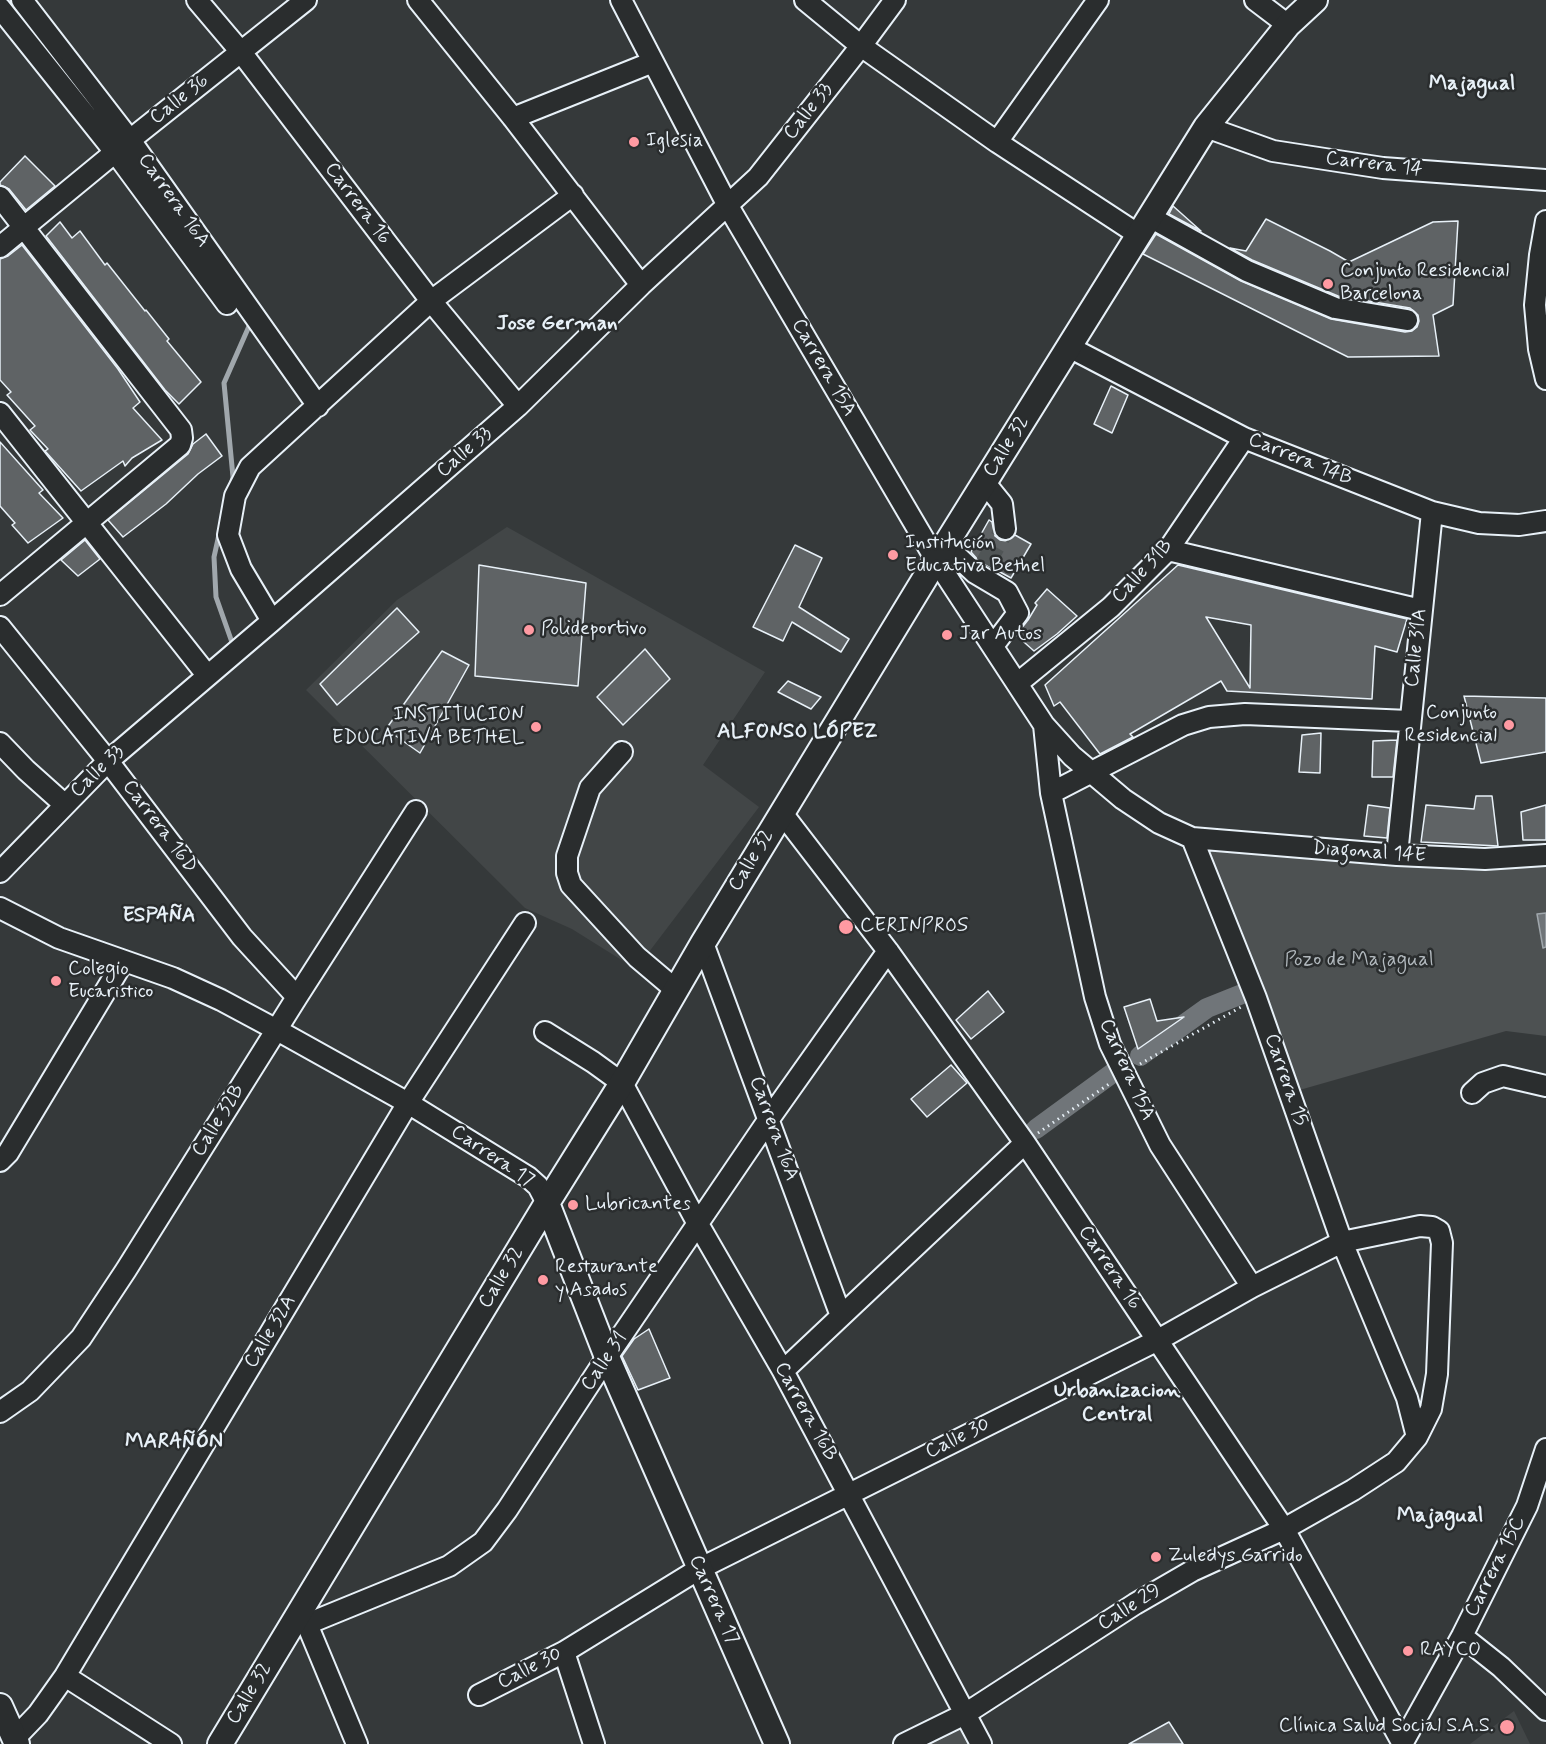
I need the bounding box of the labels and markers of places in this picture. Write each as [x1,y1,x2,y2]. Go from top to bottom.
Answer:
place label: Iglesia [646,130,703,154]
marker: Iglesia [627,135,641,149]
place label: Conjunto Residencial Barcelona [1340,260,1509,307]
marker: Conjunto Residencial Barcelona [1321,277,1335,291]
place label: Institución Educativa Bethel [905,532,1045,579]
marker: Institución Educativa Bethel [886,548,900,562]
place label: Polideportivo [541,618,647,642]
marker: Polideportivo [522,623,536,637]
place label: Jar Autos [959,623,1042,647]
marker: Jar Autos [940,628,954,642]
place label: Conjunto Residencial [1404,702,1497,749]
place label: INSTITUCION EDUCATIVA BETHEL [332,704,524,751]
marker: Conjunto Residencial [1502,718,1516,732]
marker: INSTITUCION EDUCATIVA BETHEL [529,720,543,734]
place label: CERINPROS [860,915,968,939]
marker: CERINPROS [837,918,855,936]
place label: Colegio Eucaristico [68,958,153,1005]
marker: Colegio Eucaristico [49,974,63,988]
place label: Lubricantes [585,1193,691,1217]
marker: Lubricantes [566,1198,580,1212]
place label: Restaurante y Asados [555,1256,658,1303]
marker: Restaurante y Asados [536,1273,550,1287]
place label: Zuledys Garrido [1168,1545,1303,1569]
marker: Zuledys Garrido [1149,1550,1163,1564]
place label: RAYCO [1420,1639,1481,1663]
marker: RAYCO [1401,1644,1415,1658]
place label: Clínica Salud Social S.A.S. [1279,1715,1494,1739]
marker: Clínica Salud Social S.A.S. [1498,1718,1516,1736]

